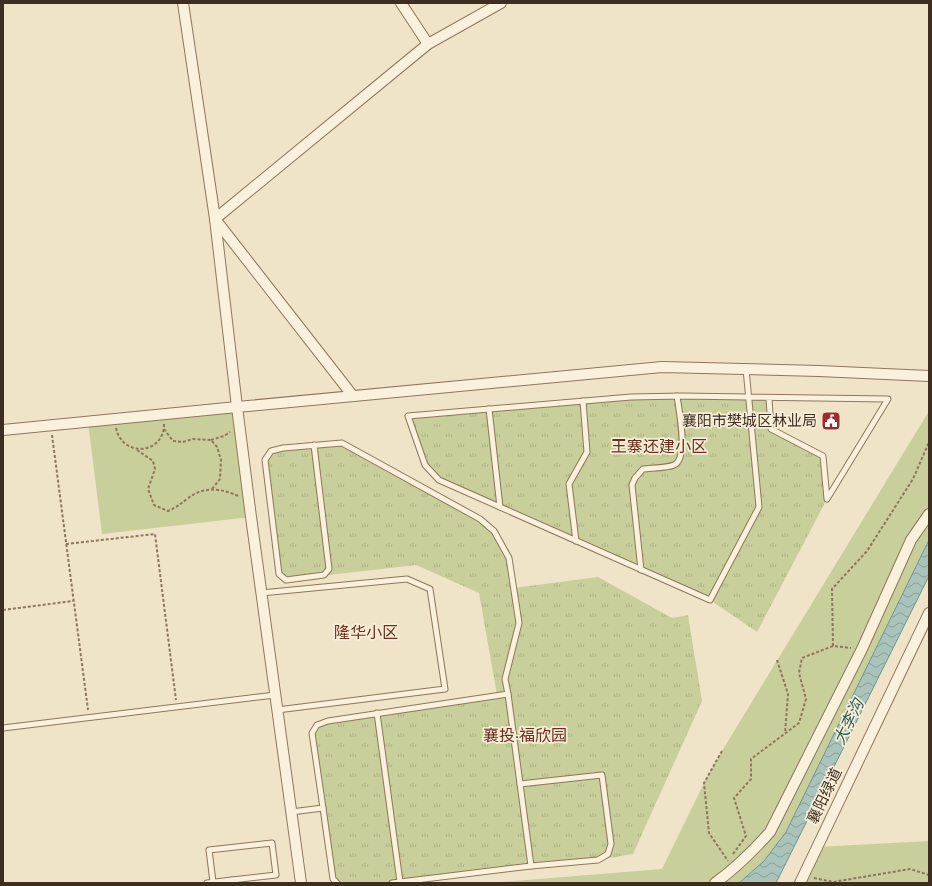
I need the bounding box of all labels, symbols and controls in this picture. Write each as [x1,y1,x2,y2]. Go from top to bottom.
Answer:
place label: 襄阳市樊城区林业局 [682,410,817,433]
public building icon: 襄阳市樊城区林业局 [820,410,842,432]
district label: 王寨还建小区 [611,435,707,459]
district label: 隆华小区 [334,621,398,645]
water label: 大李沟 [828,693,871,749]
district label: 襄投·福欣园 [483,724,567,748]
street label: 襄阳绿道 [802,764,848,828]

